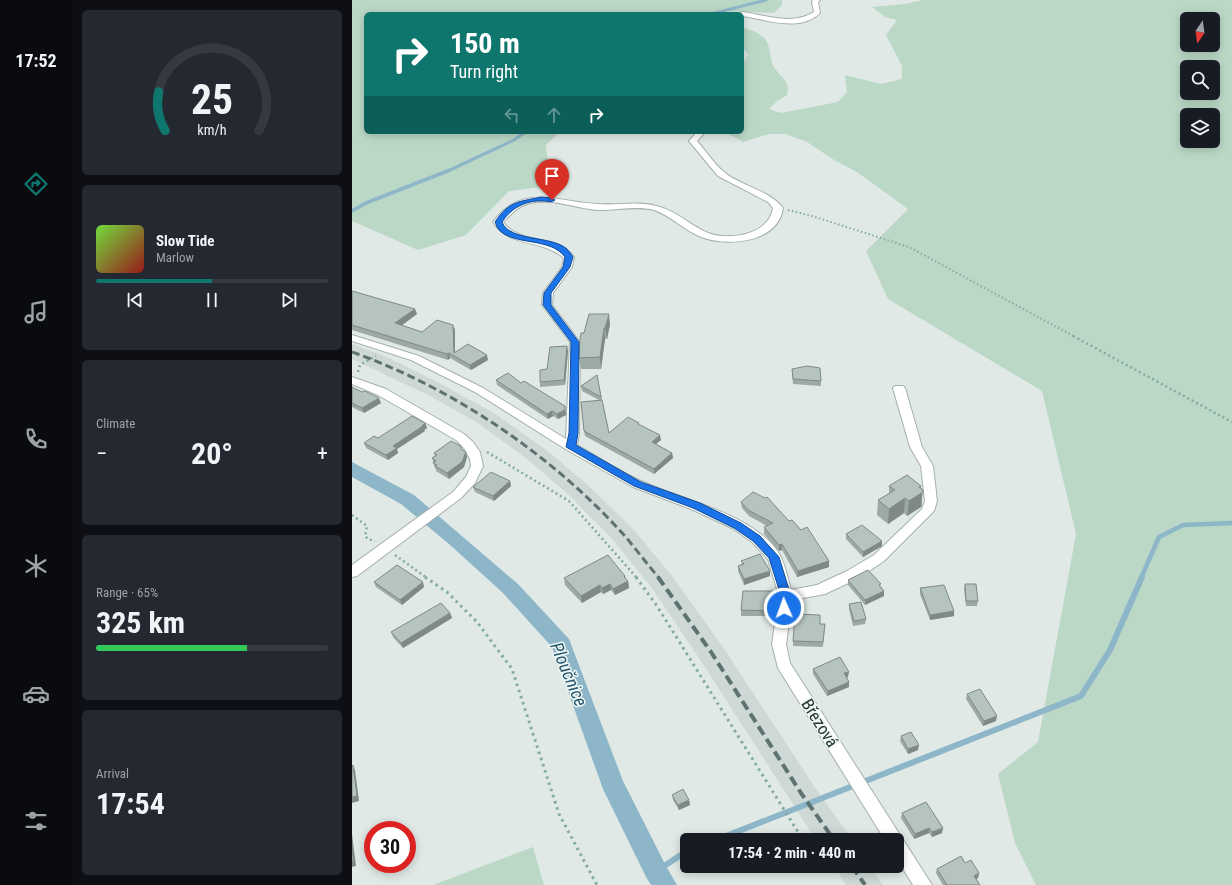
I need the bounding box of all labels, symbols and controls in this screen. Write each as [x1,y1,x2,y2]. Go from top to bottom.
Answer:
north arrow [1180,12,1220,52]
map controls [1180,12,1220,148]
text: 150 m [450,27,520,60]
icon: right [384,28,436,80]
text: 17:52 [15,50,57,71]
button: search [1180,60,1220,100]
text: Turn right [450,61,518,82]
text: 25 [191,74,233,123]
icon: left [501,104,523,126]
icon: ahead [543,104,565,126]
icon: right [585,104,607,126]
button: layers [1180,108,1220,148]
text: km/h [197,121,227,137]
pin [535,159,569,200]
icon: arrive [541,165,563,187]
icon: directions [22,170,50,198]
text: Slow Tide [156,232,214,250]
text: Marlow [156,250,194,265]
icon: previous [124,289,146,311]
icon: pause [201,289,223,311]
icon: next [278,289,300,311]
icon: music [22,298,50,326]
text: Climate [96,416,135,431]
icon: phone [22,425,50,453]
text: 20° [191,436,233,471]
text: − [96,441,107,466]
text: + [317,441,328,466]
icon: climate [22,552,50,580]
text: Range · 65% [96,585,158,600]
position arrow [763,587,805,629]
text: 325 km [96,605,185,640]
water label: Ploučnice [546,639,592,709]
icon: car [22,680,50,708]
street label: Březová [797,695,843,751]
text: Arrival [96,766,129,781]
text: 17:54 [96,786,165,821]
icon: filters [22,807,50,835]
speed limit sign: 30 [364,821,416,873]
text: 17:54 · 2 min · 440 m [728,844,856,862]

